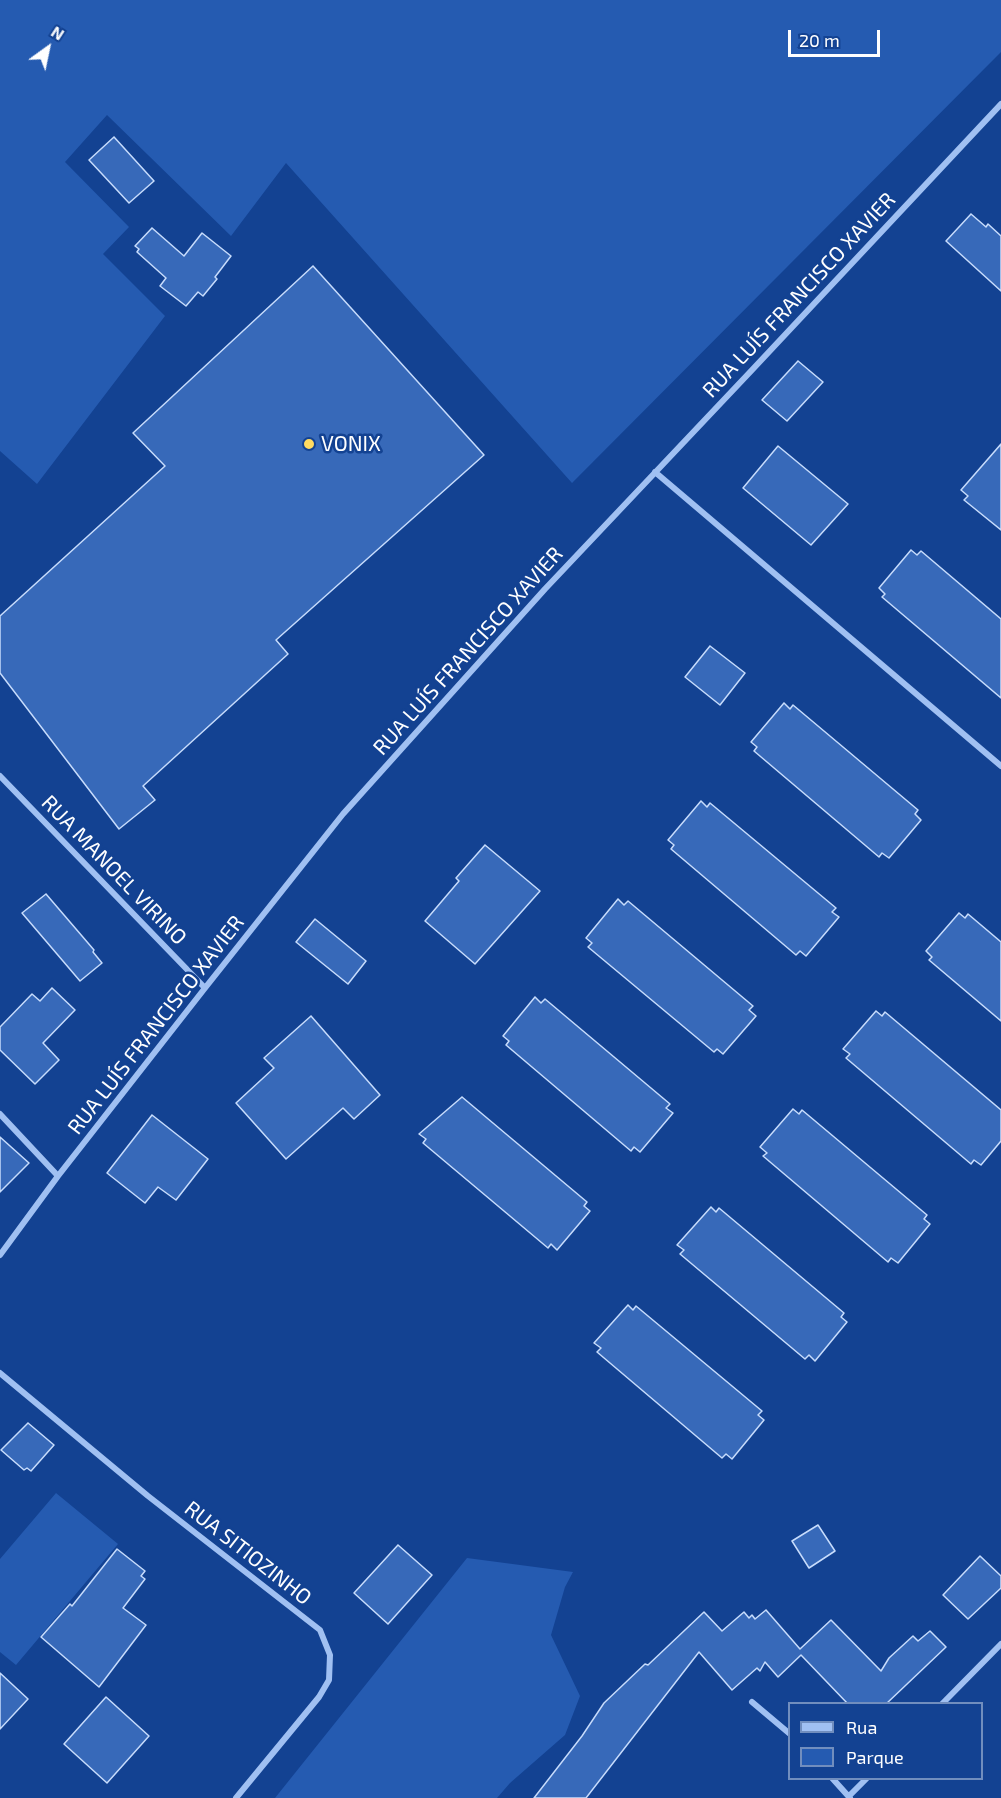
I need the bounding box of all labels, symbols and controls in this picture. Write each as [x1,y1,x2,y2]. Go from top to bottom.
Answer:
north arrow [18,18,78,78]
scale bar [791,18,882,56]
text: N [48,21,68,44]
text: 20 m [799,29,840,51]
street label: RUA LUÍS FRANCISCO XAVIER [697,187,901,403]
place label: VONIX [321,431,381,457]
marker: VONIX [302,437,316,451]
street label: RUA LUÍS FRANCISCO XAVIER [368,542,568,760]
street label: RUA MANOEL VIRINO [36,790,192,950]
street label: RUA LUÍS FRANCISCO XAVIER [63,910,249,1140]
street label: RUA SITIOZINHO [180,1496,316,1610]
legend [788,1702,983,1780]
text: Rua [846,1716,877,1738]
text: Parque [846,1746,904,1768]

